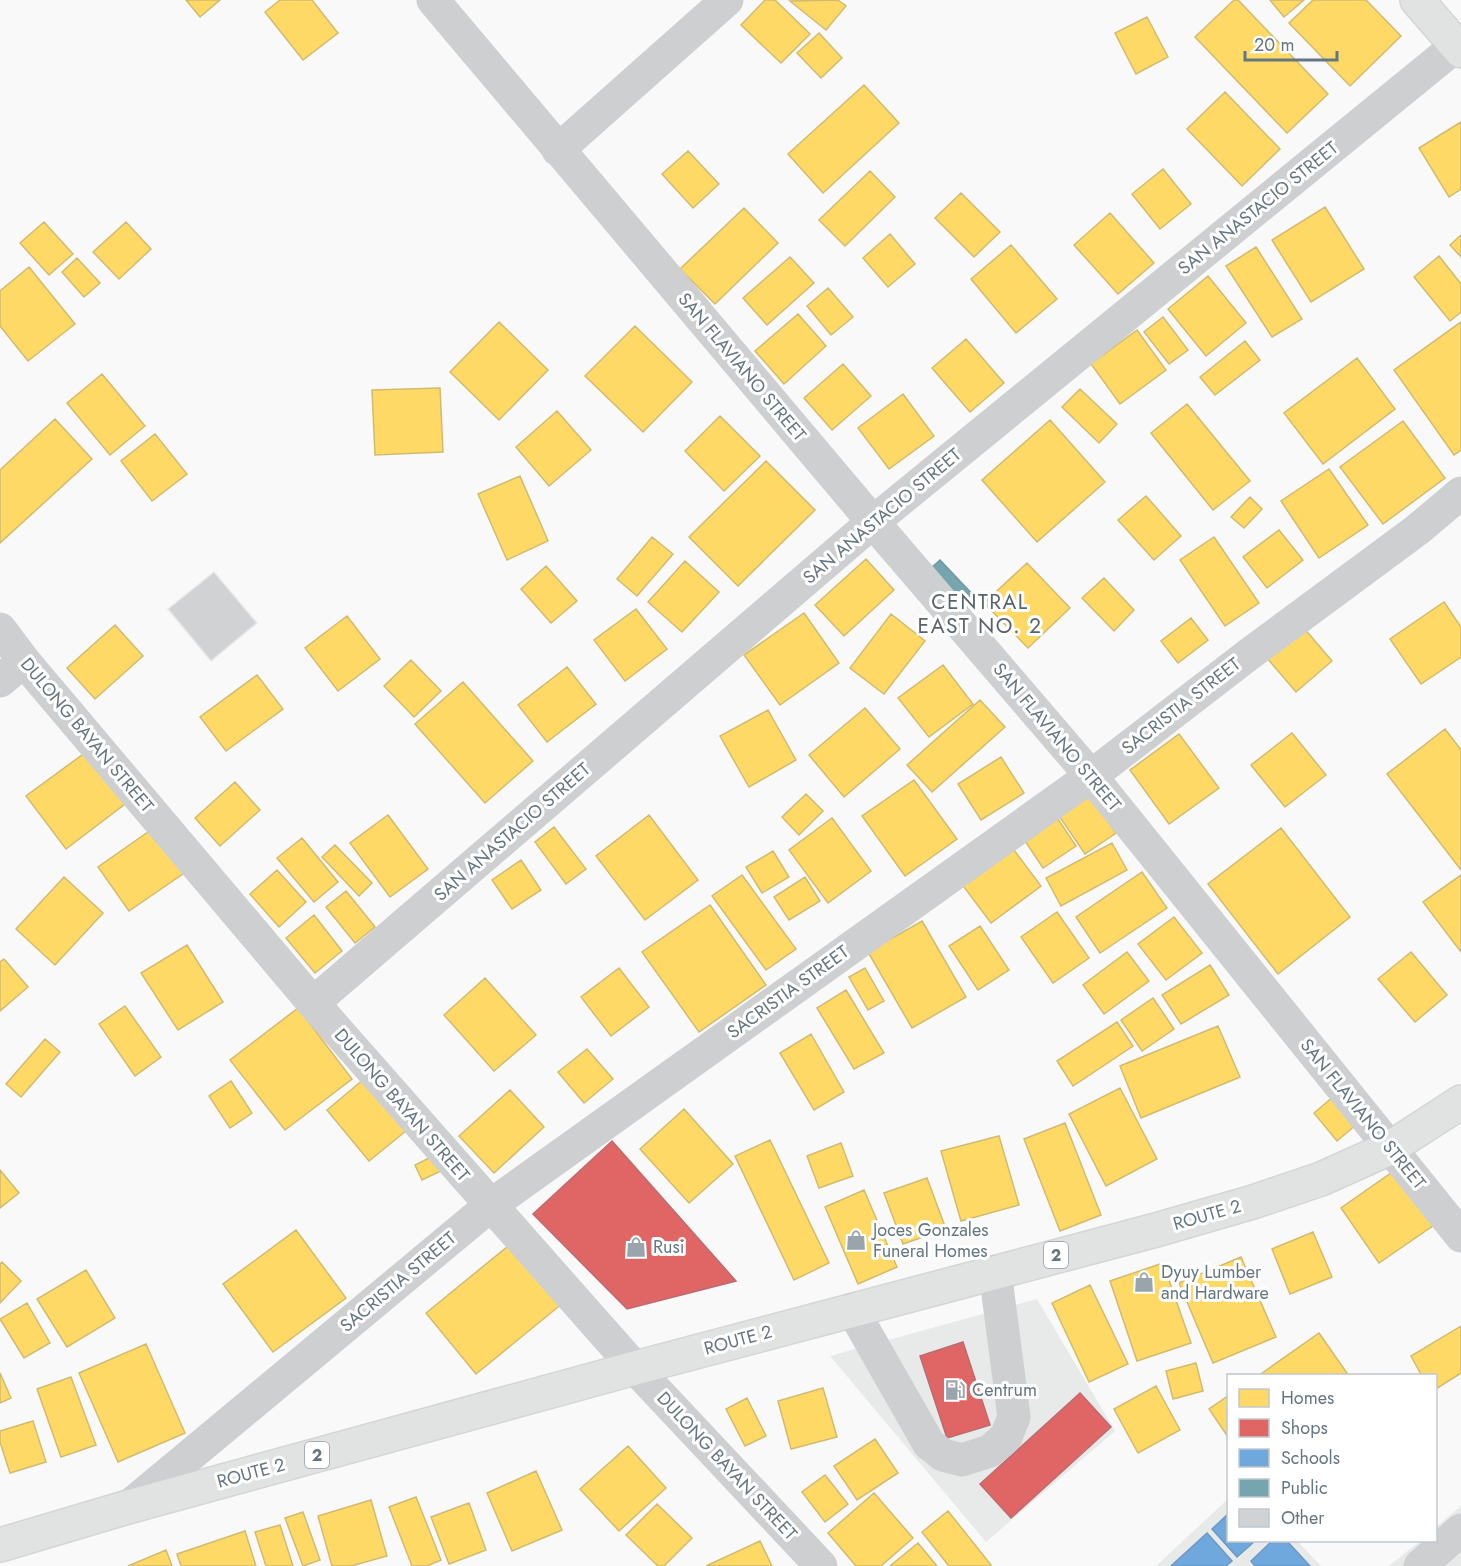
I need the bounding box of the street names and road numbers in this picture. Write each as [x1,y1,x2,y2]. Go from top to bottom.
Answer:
street label: SAN ANASTACIO STREET [1172,135,1344,281]
street label: SAN FLAVIANO STREET [672,287,812,447]
street label: SAN ANASTACIO STREET [797,442,967,590]
street label: SACRISTIA STREET [1116,651,1246,761]
street label: DULONG BAYAN STREET [14,652,160,819]
street label: SAN FLAVIANO STREET [987,657,1127,817]
street label: SAN ANASTACIO STREET [428,756,596,907]
street label: SACRISTIA STREET [722,939,855,1045]
street label: DULONG BAYAN STREET [328,1023,476,1188]
street label: SAN FLAVIANO STREET [1294,1033,1432,1195]
street label: ROUTE 2 [1170,1193,1244,1237]
street label: SACRISTIA STREET [334,1225,462,1338]
road number: 2 [1044,1242,1068,1268]
street label: ROUTE 2 [701,1318,775,1362]
street label: DULONG BAYAN STREET [651,1386,803,1547]
road number: 2 [305,1442,329,1468]
street label: ROUTE 2 [214,1451,288,1495]

